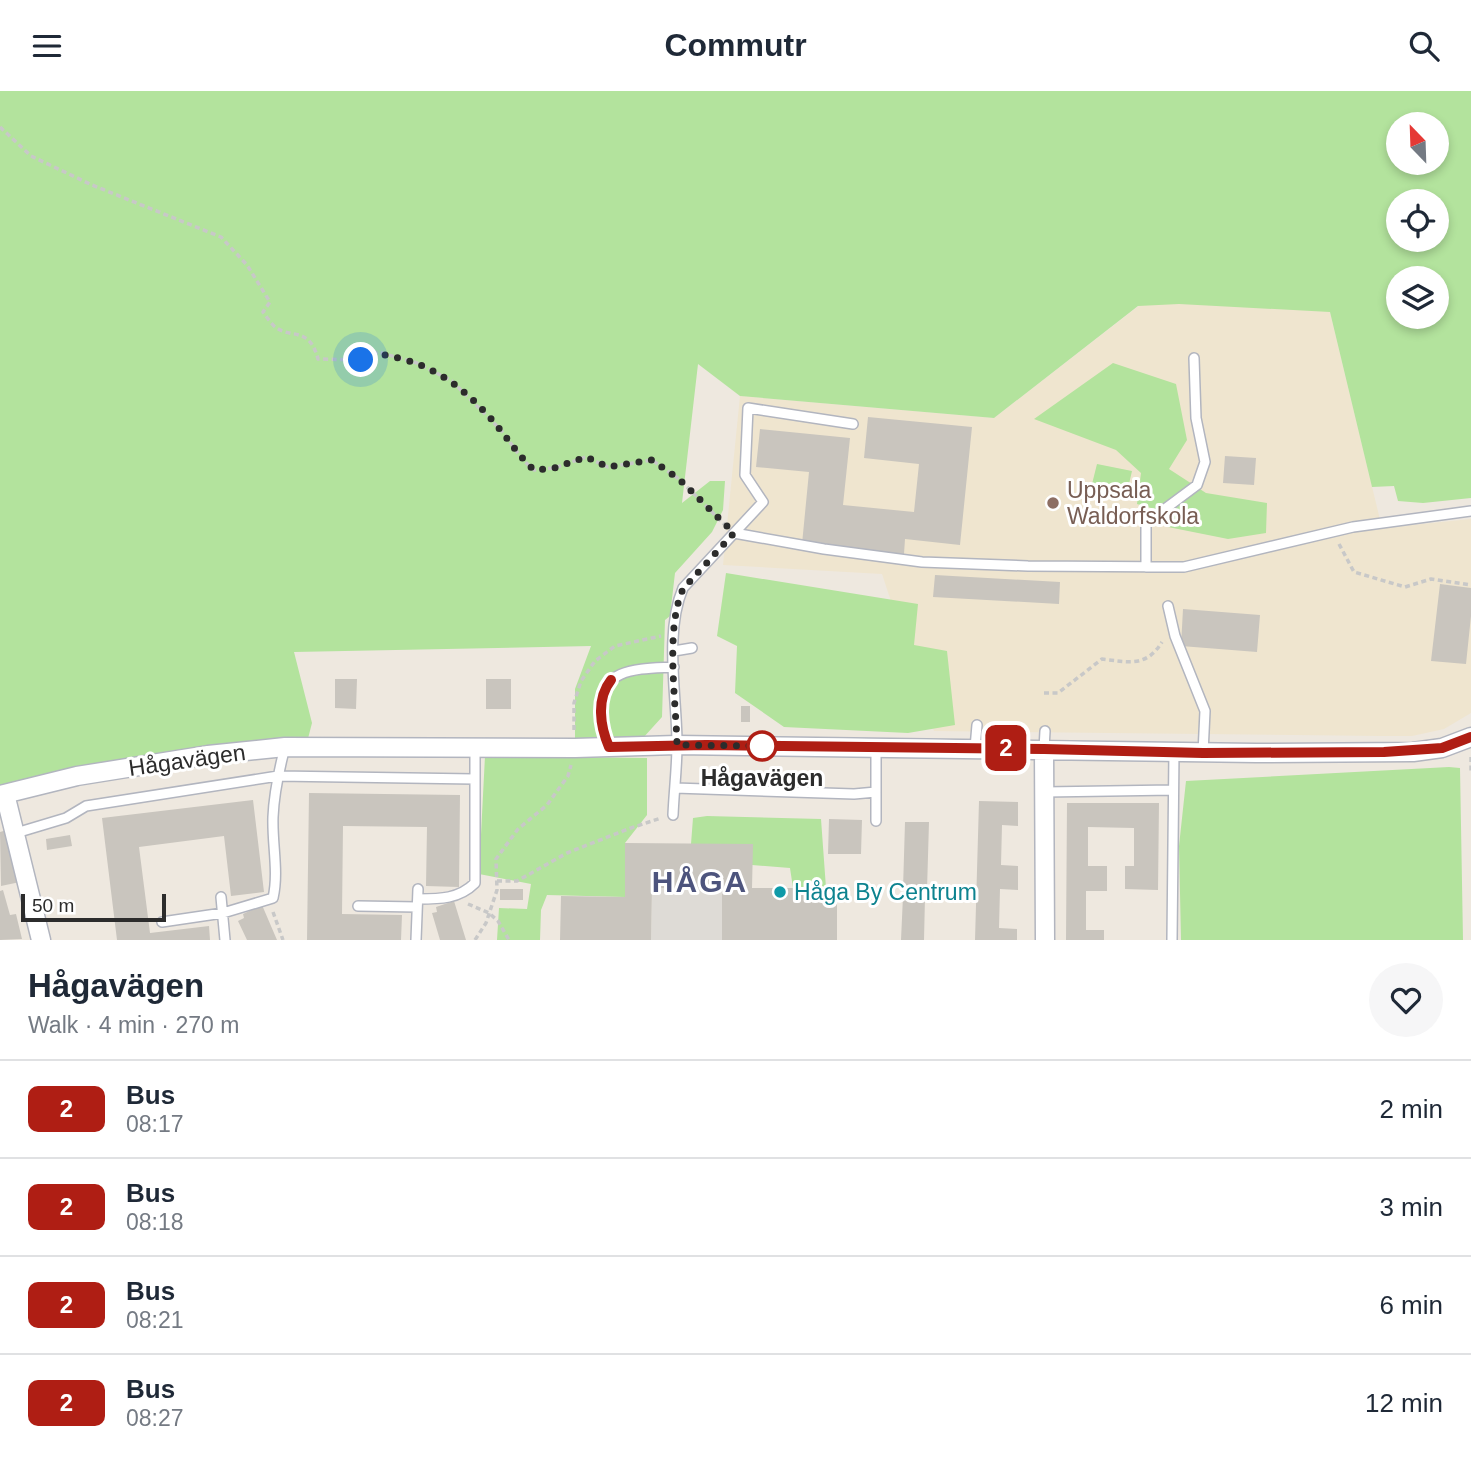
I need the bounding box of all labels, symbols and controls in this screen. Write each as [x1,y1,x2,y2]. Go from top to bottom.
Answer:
icon: menu [28,27,66,65]
text: Commutr [664,27,807,63]
icon: search [1405,27,1443,65]
north arrow [1386,112,1449,175]
map controls [1386,112,1449,329]
button: locate [1386,189,1449,252]
button: layers [1386,266,1449,329]
your location [343,342,378,377]
place label: Uppsala Waldorfskola [1067,477,1199,529]
marker: Uppsala Waldorfskola [1045,495,1061,511]
line badge: 2 [983,725,1029,771]
marker: Hågavägen [747,731,777,761]
text: 2 [999,734,1013,761]
street label: Hågavägen [127,739,247,781]
place label: Hågavägen [701,765,823,791]
district label: HÅGA [652,865,748,898]
place label: Håga By Centrum [794,879,977,905]
marker: Håga By Centrum [772,884,788,900]
scale bar [21,891,166,923]
text: 50 m [32,895,74,916]
button: heart [1369,963,1443,1037]
text: Hågavägen [28,967,204,1004]
text: Walk · 4 min · 270 m [28,1012,239,1038]
text: Bus [126,1080,175,1110]
text: 2 min [1379,1094,1443,1124]
text: 2 [60,1095,73,1122]
text: 08:17 [126,1111,184,1137]
text: Bus [126,1178,175,1208]
text: 3 min [1379,1192,1443,1222]
text: 2 [60,1193,73,1220]
text: 08:18 [126,1209,184,1235]
text: Bus [126,1276,175,1306]
text: 6 min [1379,1290,1443,1320]
text: 2 [60,1291,73,1318]
text: 08:21 [126,1307,184,1333]
text: Bus [126,1374,175,1404]
text: 12 min [1365,1388,1443,1418]
text: 2 [60,1389,73,1416]
text: 08:27 [126,1405,184,1431]

